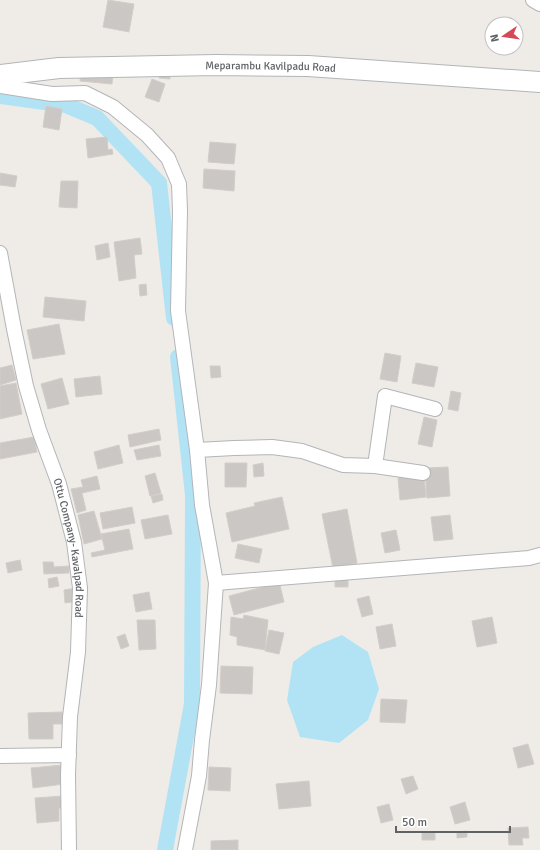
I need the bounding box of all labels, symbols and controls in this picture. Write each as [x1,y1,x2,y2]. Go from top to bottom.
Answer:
north arrow [484,16,524,56]
text: N [488,33,502,43]
street label: Meparambu Kavilpadu Road [205,58,336,74]
street label: Ottu Company- Kavalpad Road [51,476,87,618]
scale bar [396,808,510,834]
text: 50 m [402,815,427,830]

